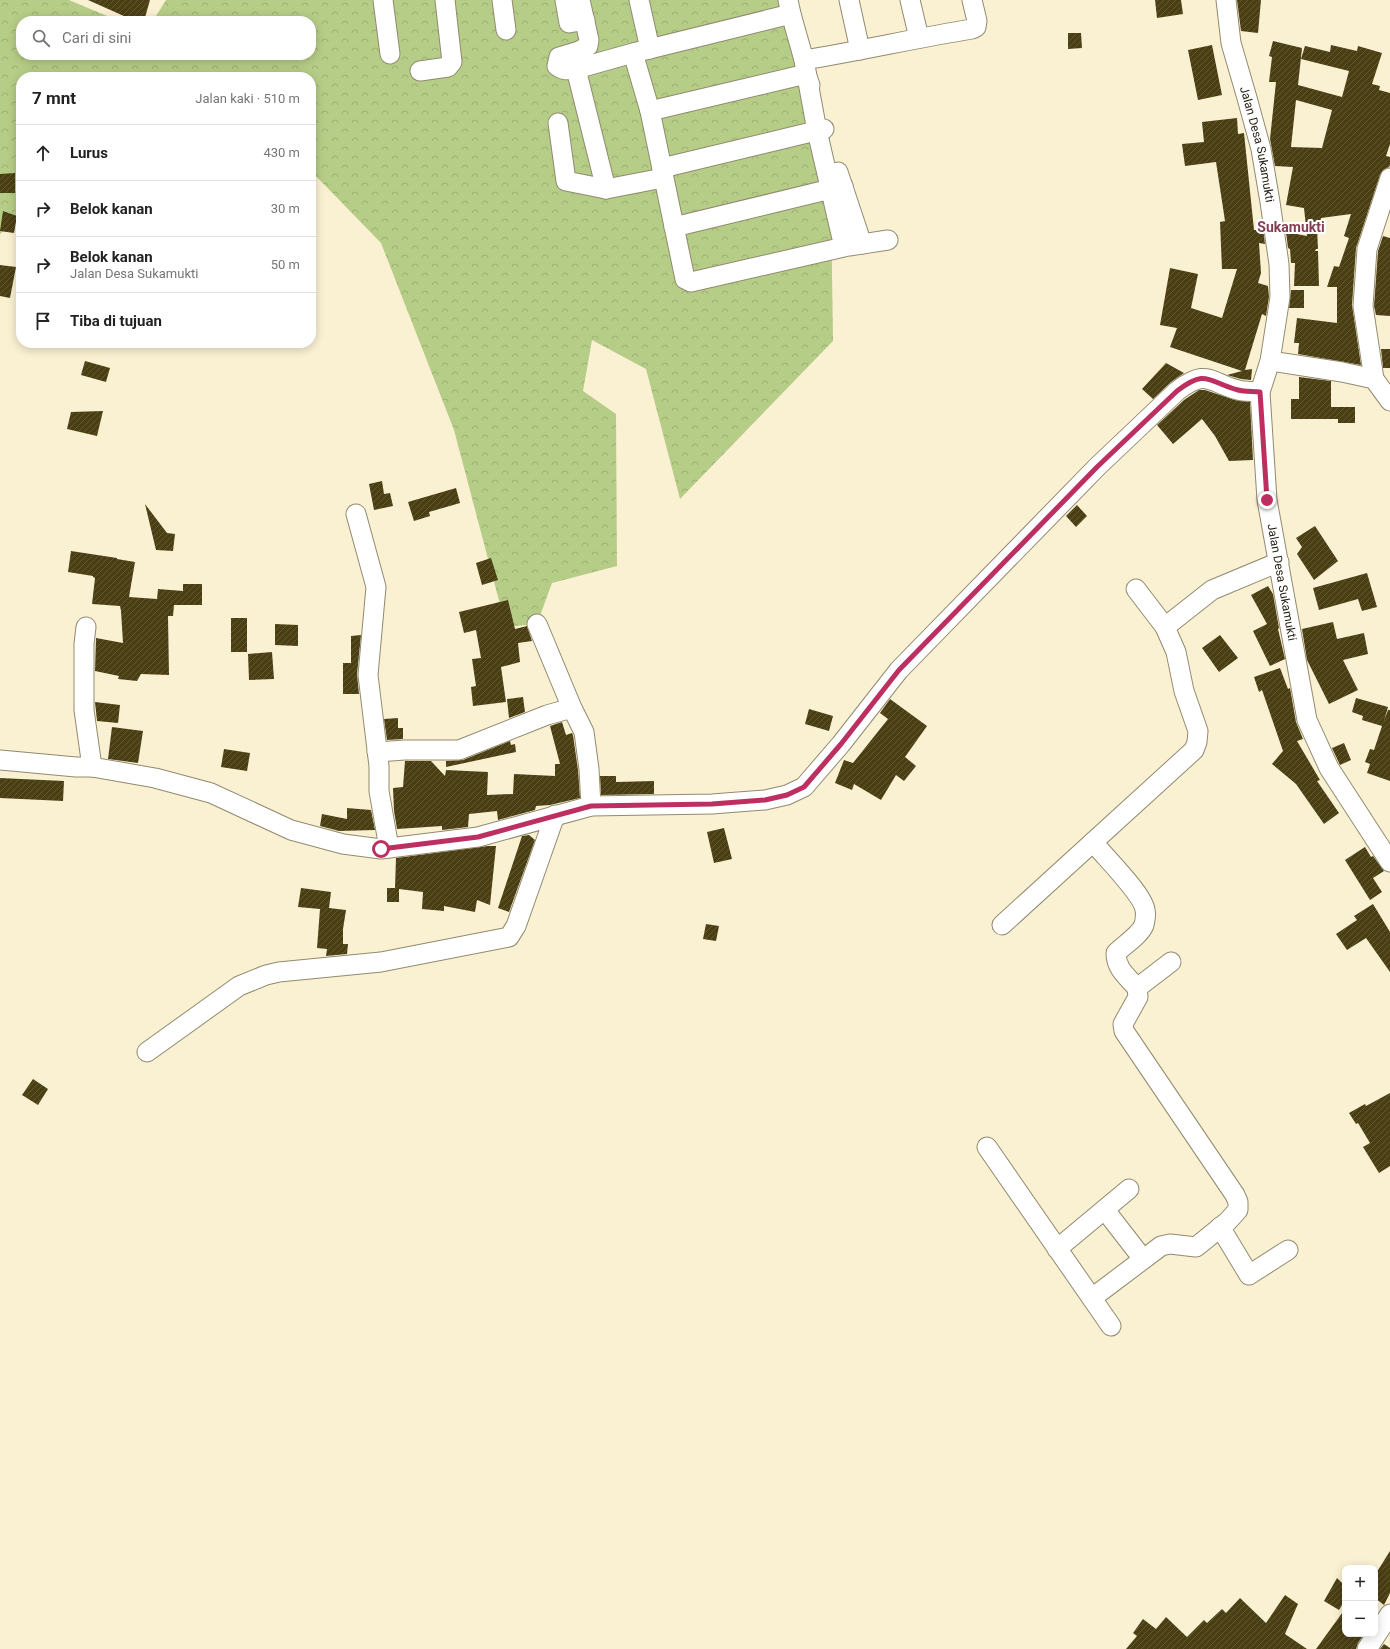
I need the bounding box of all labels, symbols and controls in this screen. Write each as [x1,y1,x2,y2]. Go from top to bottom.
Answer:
search box [16,16,316,60]
icon: search [30,27,52,49]
text: Cari di sini [62,29,132,47]
street label: Jalan Desa Sukamukti [1237,85,1277,203]
text: 7 mnt [32,88,76,108]
text: Jalan kaki · 510 m [195,91,300,106]
icon: ahead [32,142,54,164]
text: Lurus [70,144,108,162]
text: 430 m [263,145,300,160]
icon: right [32,198,54,220]
text: Belok kanan [70,200,153,218]
text: 30 m [271,201,300,216]
district label: Sukamukti [1257,219,1325,235]
text: Belok kanan [70,248,153,266]
icon: right [32,254,54,276]
text: 50 m [271,257,300,272]
text: Jalan Desa Sukamukti [70,266,198,281]
icon: arrive [32,310,54,332]
text: Tiba di tujuan [70,312,162,330]
route end [1258,491,1276,509]
street label: Jalan Desa Sukamukti [1264,523,1299,642]
route start [372,840,390,858]
map controls [1342,1565,1378,1637]
button: + [1342,1565,1378,1601]
button: − [1342,1601,1378,1637]

